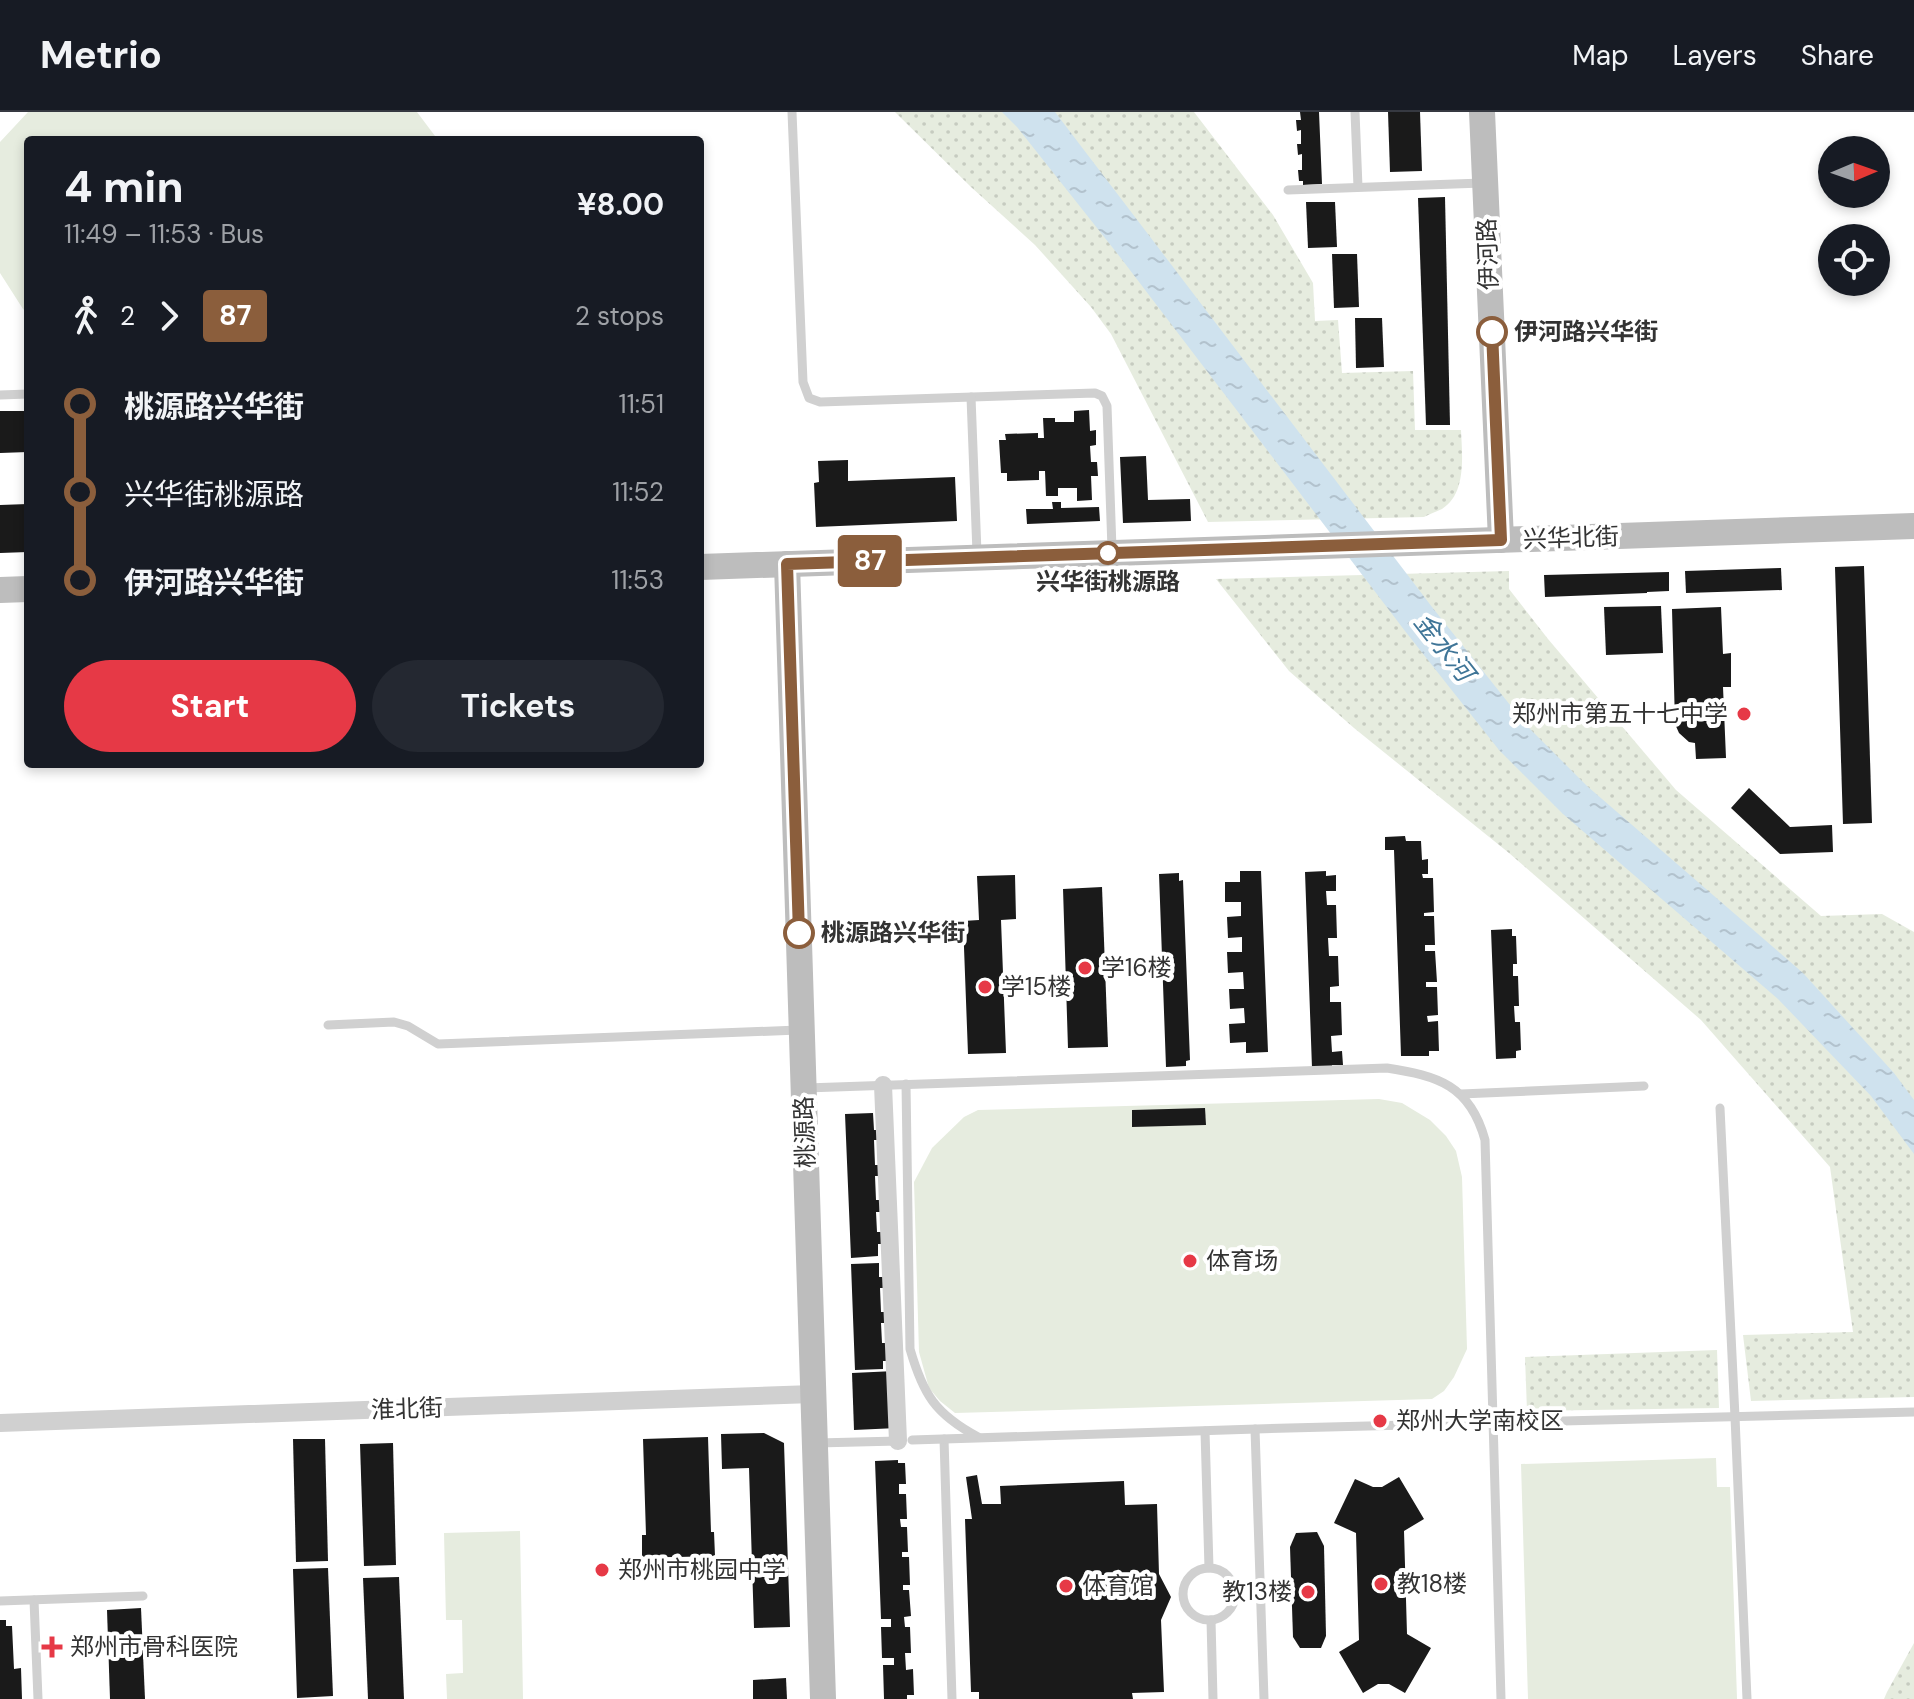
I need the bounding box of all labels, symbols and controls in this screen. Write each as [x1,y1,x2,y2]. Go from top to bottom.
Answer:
text: Metrio [40,30,162,80]
text: Map [1572,37,1629,74]
text: Layers [1673,37,1757,74]
text: Share [1801,37,1874,74]
north arrow [1818,136,1890,208]
map controls [1818,136,1890,296]
text: 4 min [64,158,184,216]
text: ¥8.00 [577,185,664,224]
text: 11:49 – 11:53 · Bus [64,217,264,251]
street label: 伊河路 [1471,217,1504,291]
button: locate [1818,224,1890,296]
icon: walk [64,294,108,338]
icon: forward [147,294,191,338]
text: 87 [219,297,251,334]
text: 2 [120,299,135,333]
text: 2 stops [575,299,664,333]
place label: 伊河路兴华街 [1514,316,1658,347]
marker: 伊河路兴华街 [1477,317,1507,347]
text: 桃源路兴华街 [124,387,304,426]
text: 11:51 [619,387,664,421]
text: 兴华街桃源路 [124,475,304,514]
text: 11:52 [612,475,664,509]
street label: 兴华北街 [1522,520,1619,555]
line badge: 87 [834,535,906,587]
text: 87 [854,542,886,579]
marker: 兴华街桃源路 [1097,542,1119,564]
text: 伊河路兴华街 [124,563,304,602]
text: 11:53 [611,563,664,597]
place label: 兴华街桃源路 [1036,566,1180,597]
water label: 金水河 [1407,606,1484,692]
button: Start [64,660,356,752]
button: Tickets [372,660,664,752]
place label: 郑州市第五十七中学 [1512,698,1728,729]
marker: 郑州市第五十七中学 [1735,705,1753,723]
place label: 桃源路兴华街 [821,917,965,948]
marker: 桃源路兴华街 [784,918,814,948]
place label: 学16楼 [1101,952,1172,983]
marker: 学16楼 [1076,959,1094,977]
place label: 学15楼 [1001,971,1071,1002]
marker: 学15楼 [976,978,994,996]
street label: 桃源路 [788,1095,821,1169]
place label: 体育场 [1206,1245,1278,1276]
marker: 体育场 [1181,1252,1199,1270]
street label: 淮北街 [370,1392,444,1425]
place label: 郑州大学南校区 [1396,1405,1564,1436]
marker: 郑州大学南校区 [1371,1412,1389,1430]
place label: 郑州市桃园中学 [618,1554,786,1585]
marker: 郑州市桃园中学 [593,1561,611,1579]
place label: 教18楼 [1397,1568,1467,1599]
place label: 体育馆 [1082,1570,1154,1601]
marker: 教18楼 [1372,1575,1390,1593]
place label: 教13楼 [1222,1576,1292,1607]
marker: 体育馆 [1057,1577,1075,1595]
marker: 教13楼 [1299,1583,1317,1601]
place label: 郑州市骨科医院 [70,1631,238,1662]
marker: 郑州市骨科医院 [41,1636,63,1658]

